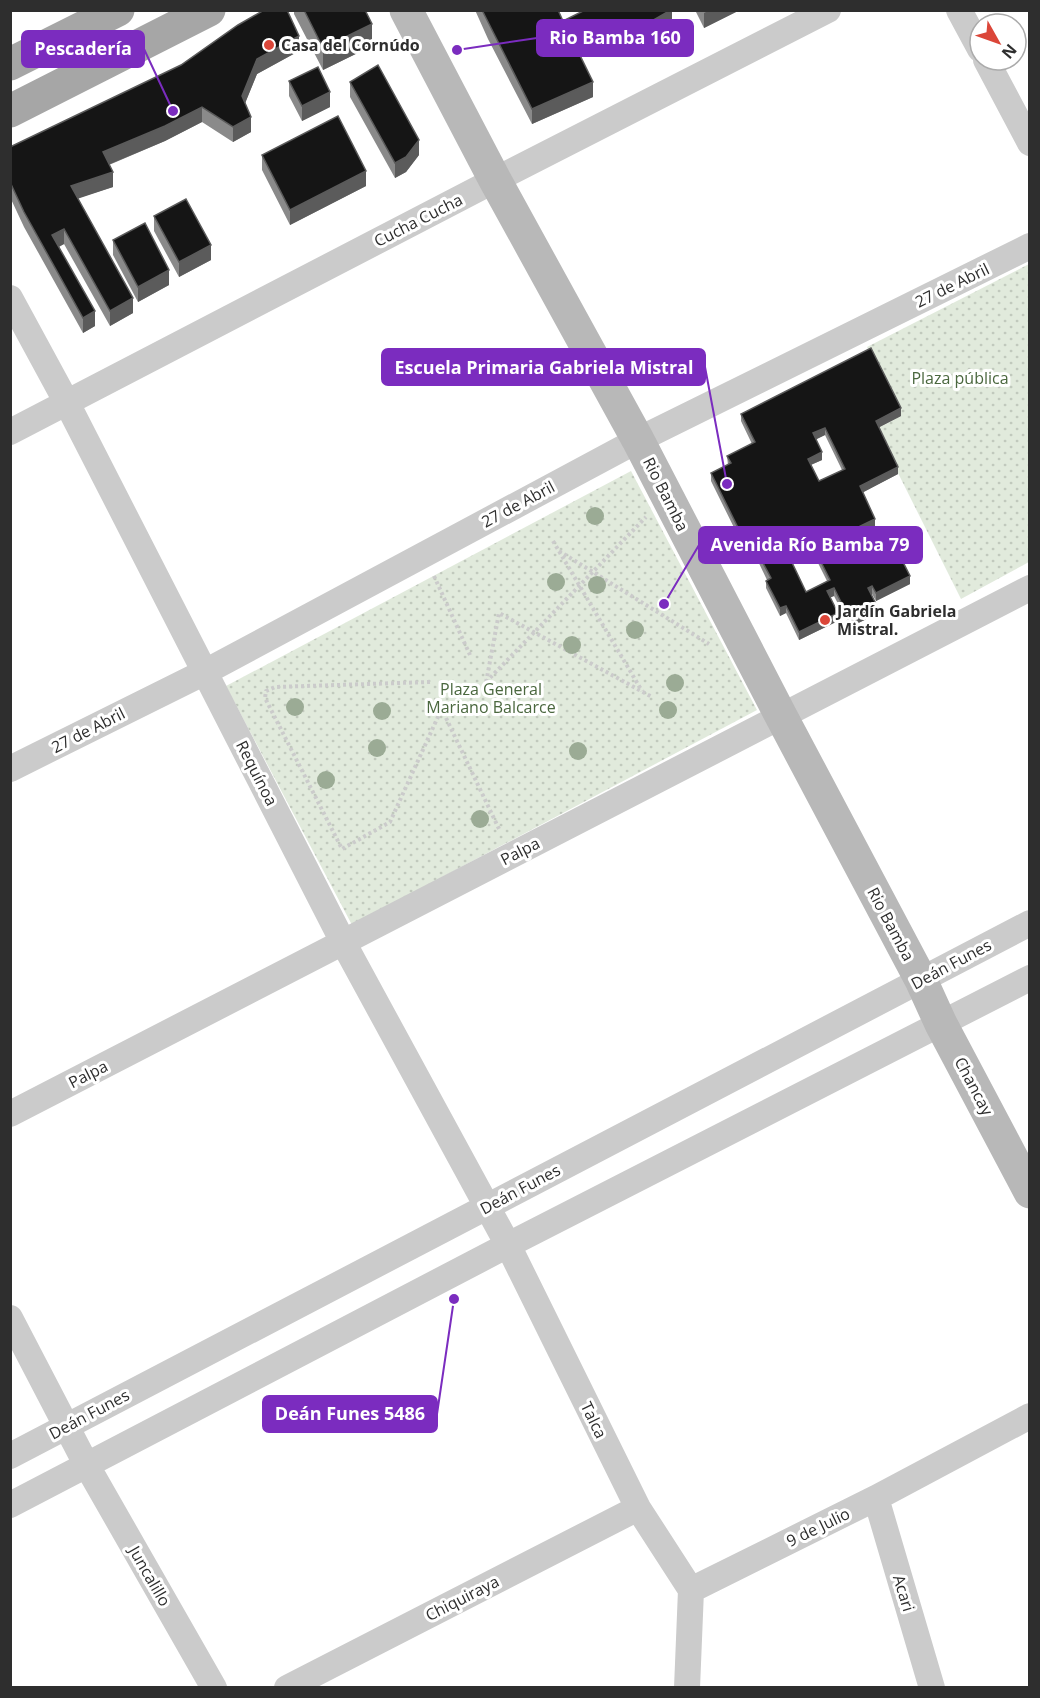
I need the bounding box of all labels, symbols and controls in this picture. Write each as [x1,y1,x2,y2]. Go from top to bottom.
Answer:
north arrow [968,12,1028,72]
callout: Rio Bamba 160 [537,20,693,56]
text: Rio Bamba 160 [549,25,681,49]
callout: Pescadería [22,31,144,67]
place label: Casa del Cornúdo [281,34,420,56]
text: Pescadería [34,36,132,60]
marker: Casa del Cornúdo [262,38,276,52]
text: N [997,40,1022,64]
street label: Cucha Cucha [370,188,466,252]
street label: 27 de Abril [911,258,993,312]
callout: Escuela Primaria Gabriela Mistral [382,349,705,385]
text: Escuela Primaria Gabriela Mistral [395,355,693,379]
park label: Plaza pública [911,367,1009,389]
street label: Rio Bamba [638,453,694,535]
street label: 27 de Abril [478,476,558,532]
callout: Avenida Río Bamba 79 [699,527,922,563]
text: Avenida Río Bamba 79 [711,532,909,556]
place label: Jardín Gabriela Mistral. [835,600,956,640]
marker: Jardín Gabriela Mistral. [818,613,832,627]
park label: Plaza General Mariano Balcarce [426,678,556,718]
street label: 27 de Abril [47,702,129,758]
street label: Requínoa [231,736,283,810]
street label: Palpa [497,832,543,870]
street label: Rio Bamba [862,883,920,965]
street label: Deán Funes [907,934,995,994]
street label: Chancay [949,1053,999,1120]
street label: Palpa [65,1055,111,1093]
street label: Deán Funes [476,1159,564,1219]
street label: Deán Funes [45,1384,133,1444]
callout: Deán Funes 5486 [263,1396,437,1432]
street label: Talca [576,1398,612,1442]
text: Deán Funes 5486 [275,1401,425,1425]
street label: 9 de Julio [783,1502,853,1552]
street label: Juncalillo [123,1540,176,1610]
street label: Chiquiraya [421,1570,503,1626]
street label: Acari [888,1572,920,1614]

